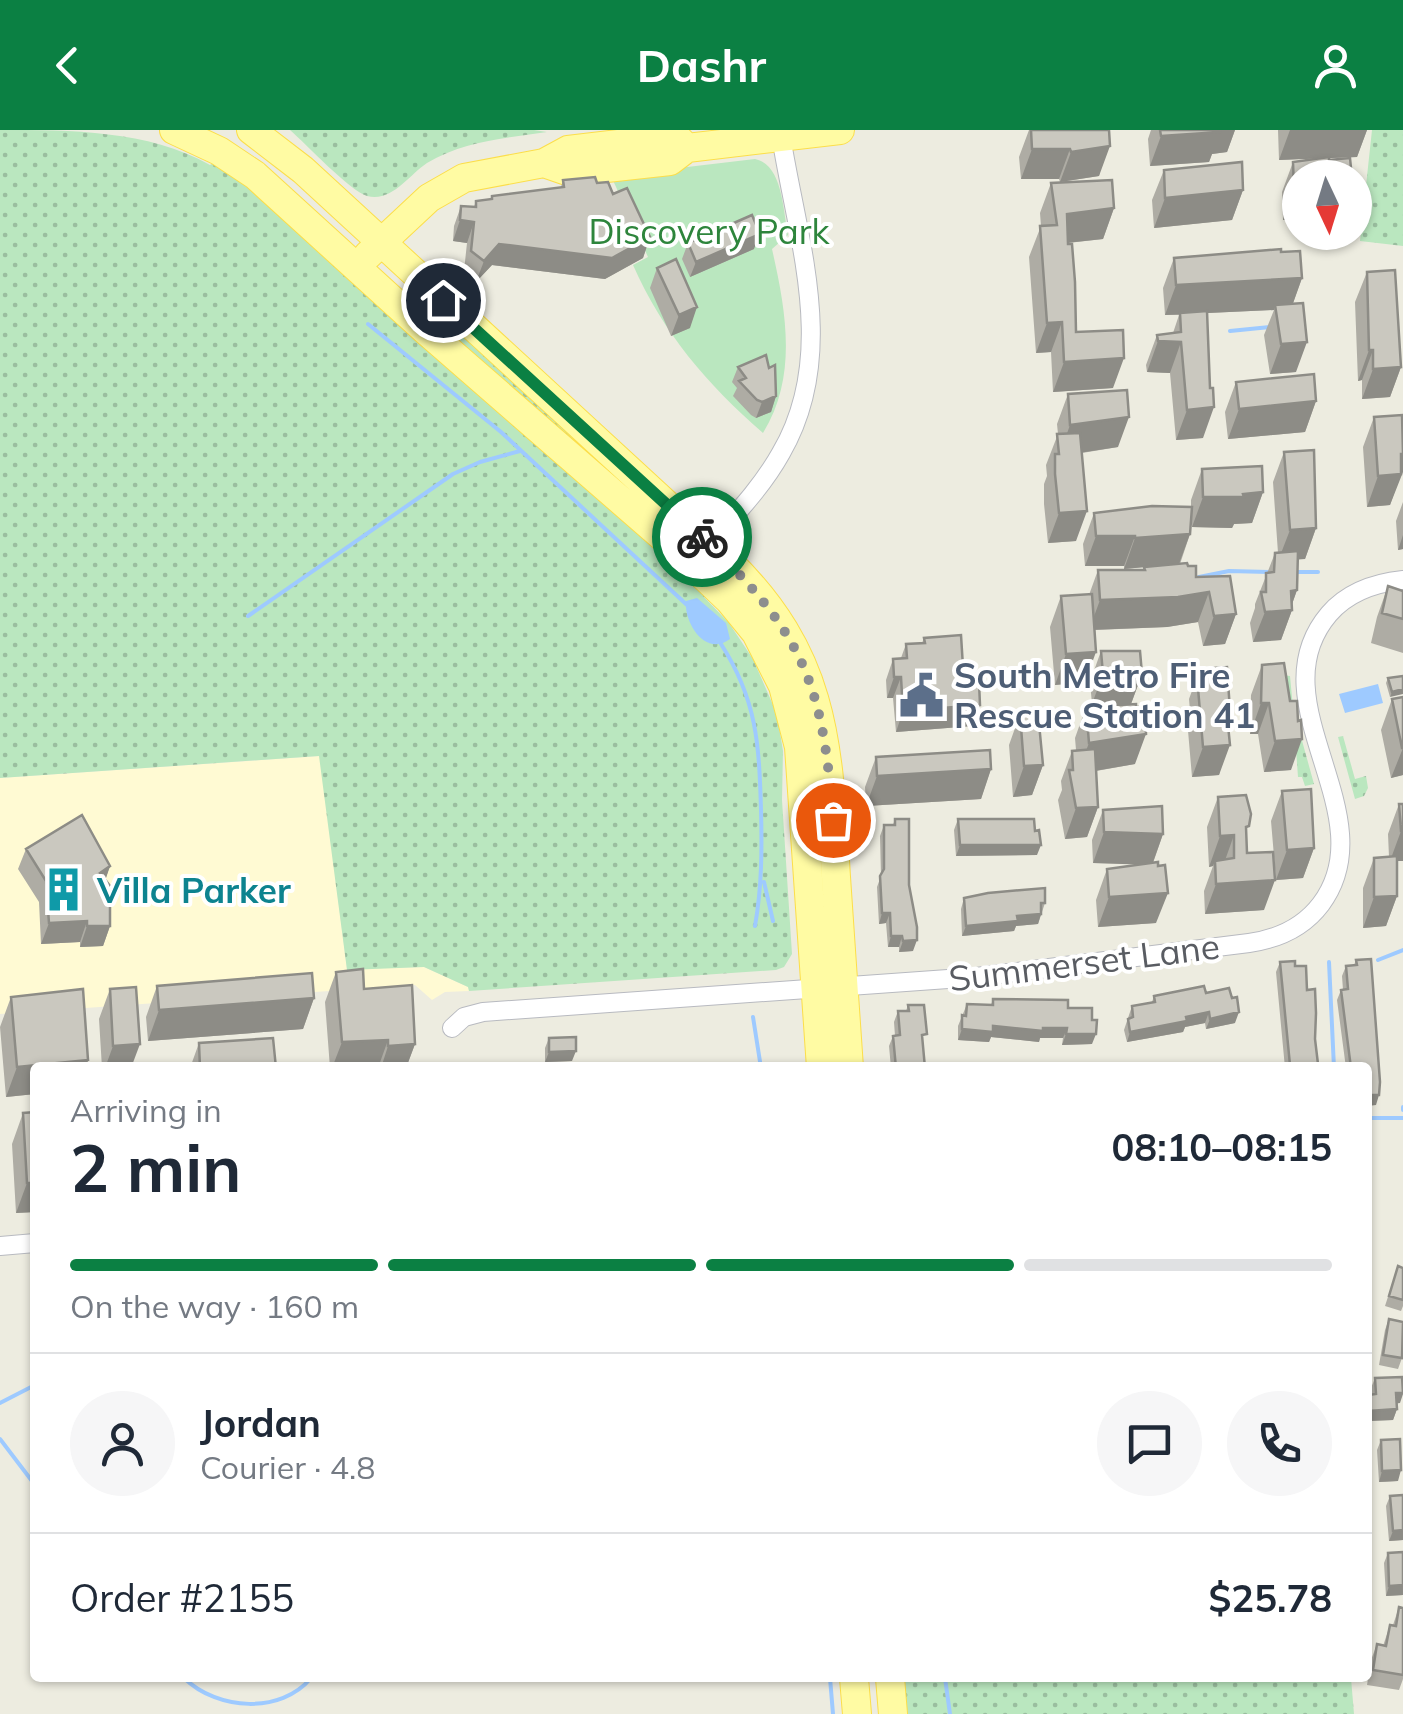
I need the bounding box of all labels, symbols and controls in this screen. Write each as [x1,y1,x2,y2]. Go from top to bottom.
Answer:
text: Dashr [637,37,766,93]
icon: back [40,38,95,93]
icon: person [1308,38,1363,93]
north arrow [1282,160,1372,250]
map controls [1282,160,1372,250]
park label: Discovery Park [588,209,830,253]
pin [401,258,486,343]
icon: home [416,273,471,328]
courier [652,487,752,587]
icon: bike [675,510,730,565]
place label: South Metro Fire Rescue Station 41 [954,653,1255,737]
public building icon: South Metro Fire Rescue Station 41 [897,671,945,719]
pin [791,778,876,863]
icon: bag [806,793,861,848]
building icon: Villa Parker [40,866,88,914]
place label: Villa Parker [96,868,291,912]
street label: Summerset Lane [946,924,1222,1000]
text: Arriving in [70,1090,222,1130]
text: 08:10–08:15 [1112,1123,1332,1171]
text: 2 min [70,1127,241,1208]
text: On the way · 160 m [70,1286,359,1326]
button: person [70,1391,175,1496]
button: chat [1097,1391,1202,1496]
button: phone [1227,1391,1332,1496]
text: Jordan [200,1399,321,1447]
text: Courier · 4.8 [200,1447,376,1487]
text: Order #2155 [70,1574,294,1622]
text: $25.78 [1209,1574,1332,1622]

